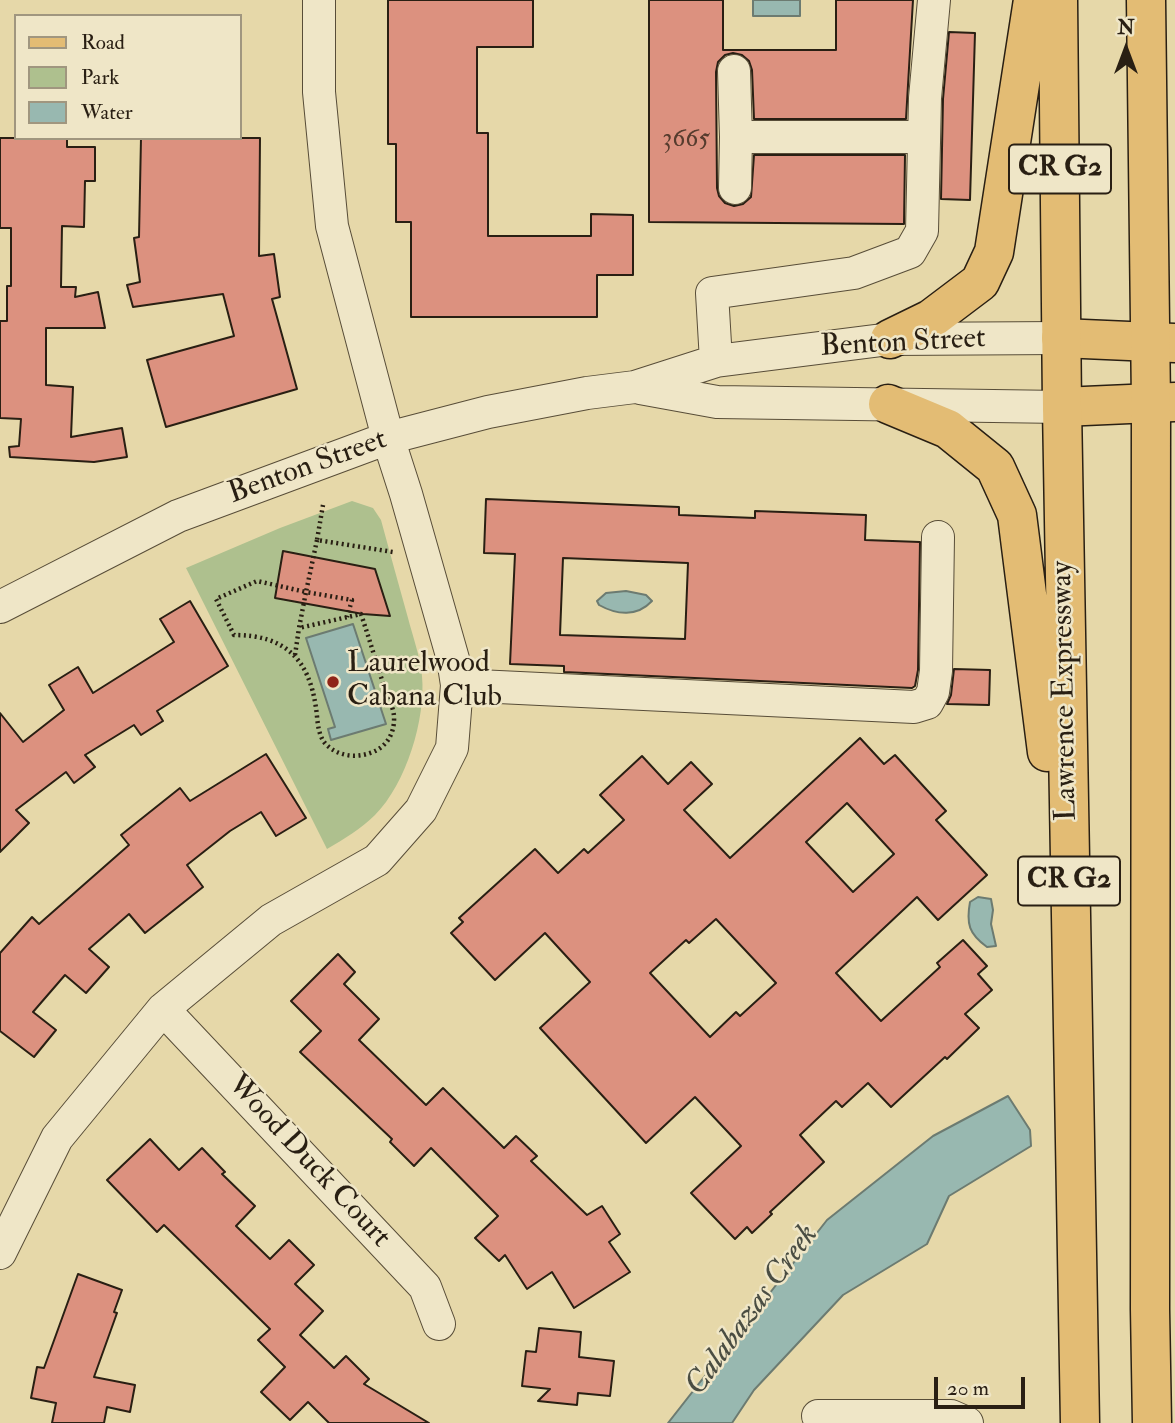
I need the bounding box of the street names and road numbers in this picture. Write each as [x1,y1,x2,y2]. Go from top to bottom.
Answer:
road number: CR G2 [1009,144,1111,194]
street label: Benton Street [819,322,987,366]
street label: Benton Street [224,423,392,513]
street label: Lawrence Expressway [1046,561,1086,821]
road number: CR G2 [1018,856,1120,906]
street label: Wood Duck Court [219,1068,397,1256]

